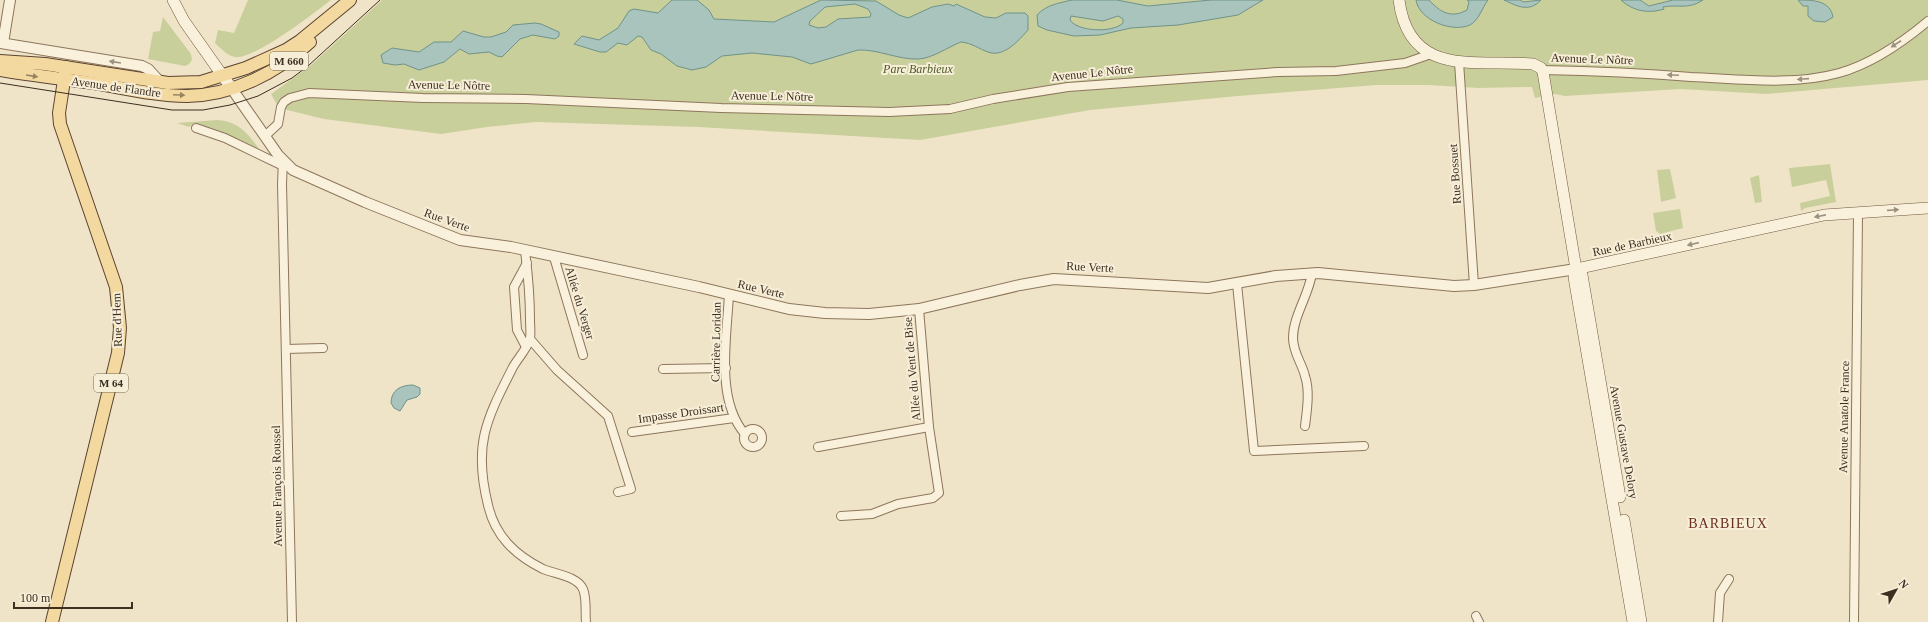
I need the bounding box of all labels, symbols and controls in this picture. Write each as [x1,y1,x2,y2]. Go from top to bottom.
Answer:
one-way arrow [1891,40,1902,48]
street label: Avenue Le Nôtre [1551,51,1633,67]
road number: M 660 [270,52,308,70]
one-way arrow [109,59,121,65]
park label: Parc Barbieux [882,62,954,76]
street label: Avenue Le Nôtre [1050,62,1134,84]
one-way arrow [1667,72,1679,79]
one-way arrow [26,73,38,79]
street label: Avenue de Flandre [70,74,162,100]
one-way arrow [1797,75,1809,82]
street label: Avenue Le Nôtre [408,77,490,93]
street label: Avenue Le Nôtre [731,88,813,104]
one-way arrow [173,92,185,99]
street label: Rue Bossuet [1446,143,1464,205]
street label: Rue Verte [422,205,472,235]
one-way arrow [1887,207,1899,214]
one-way arrow [1814,214,1826,220]
street label: Rue de Barbieux [1591,229,1673,259]
one-way arrow [1687,242,1699,248]
street label: Rue Verte [1066,259,1114,275]
street label: Allée du Verger [562,265,598,341]
street label: Rue Verte [736,277,786,301]
street label: Rue d'Hem [109,292,125,347]
street label: Carrière Loridan [708,302,724,382]
street label: Allée du Vent de Bise [900,316,924,422]
street label: Avenue Anatole France [1836,361,1852,473]
road number: M 64 [94,374,128,392]
street label: Avenue Gustave Delory [1607,384,1641,500]
street label: Impasse Droissart [637,400,725,426]
street label: Avenue François Roussel [269,424,285,547]
district label: BARBIEUX [1688,516,1768,531]
north arrow [1876,570,1916,610]
text: N [1897,577,1911,591]
scale bar [14,584,132,610]
text: 100 m [20,591,51,605]

